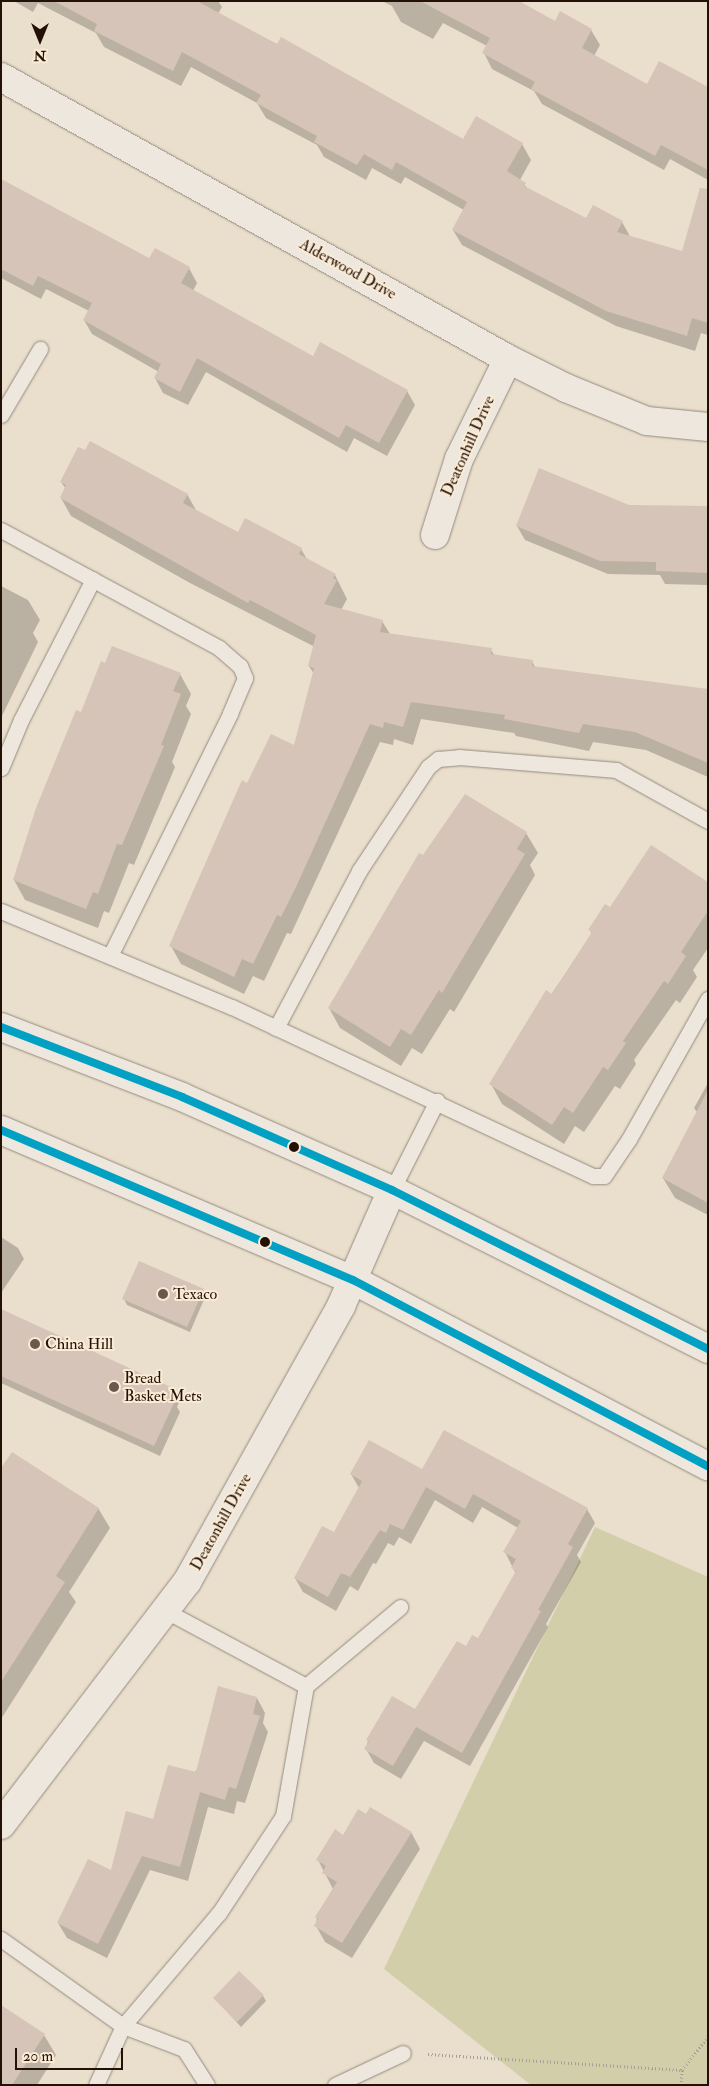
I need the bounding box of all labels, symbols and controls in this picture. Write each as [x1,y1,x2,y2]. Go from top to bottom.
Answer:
north arrow [15,15,65,65]
text: N [34,47,46,64]
street label: Alderwood Drive [296,234,400,304]
street label: Deatonhill Drive [437,393,499,499]
unlabelled marker [289,1142,299,1152]
unlabelled marker [260,1237,270,1247]
place label: Texaco [173,1284,217,1304]
marker: Texaco [157,1288,169,1300]
place label: China Hill [45,1334,113,1354]
marker: China Hill [29,1338,41,1350]
place label: Bread Basket Mets [124,1368,202,1406]
marker: Bread Basket Mets [108,1381,120,1393]
street label: Deatonhill Drive [186,1470,256,1574]
scale bar [18,2038,125,2070]
text: 20 m [23,2047,53,2066]

